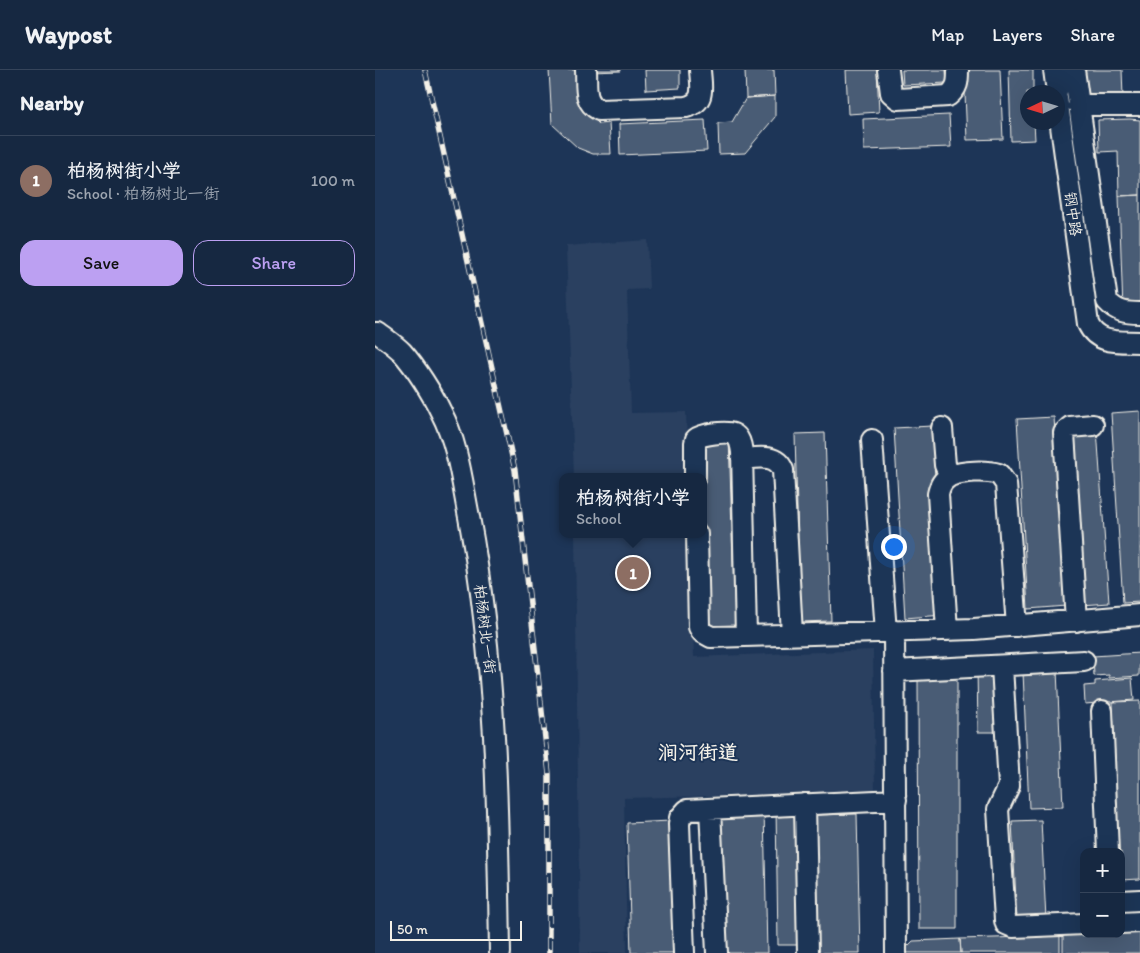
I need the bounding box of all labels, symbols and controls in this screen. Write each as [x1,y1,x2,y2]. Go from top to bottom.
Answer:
text: Waypost [25,20,112,49]
text: Map [931,24,964,46]
text: Layers [992,24,1042,46]
text: Share [1070,24,1115,46]
north arrow [1020,85,1065,130]
text: Nearby [20,90,84,115]
text: 柏杨树街小学 [67,159,181,182]
text: 1 [32,171,40,190]
text: 100 m [311,171,355,190]
text: School · 柏杨树北一街 [67,184,220,203]
street label: 钢中路 [1061,190,1085,238]
button: Save [20,240,183,286]
button: Share [193,240,355,286]
popup [559,473,707,538]
text: 柏杨树街小学 [576,486,690,509]
text: School [576,509,622,528]
your location [881,534,907,560]
pin: 1 [617,554,649,592]
street label: 柏杨树北一街 [471,583,499,675]
district label: 涧河街道 [658,740,738,764]
map controls [1080,848,1125,938]
button: + [1080,848,1125,893]
button: − [1080,893,1125,938]
scale bar [390,918,523,941]
text: 50 m [397,921,428,938]

